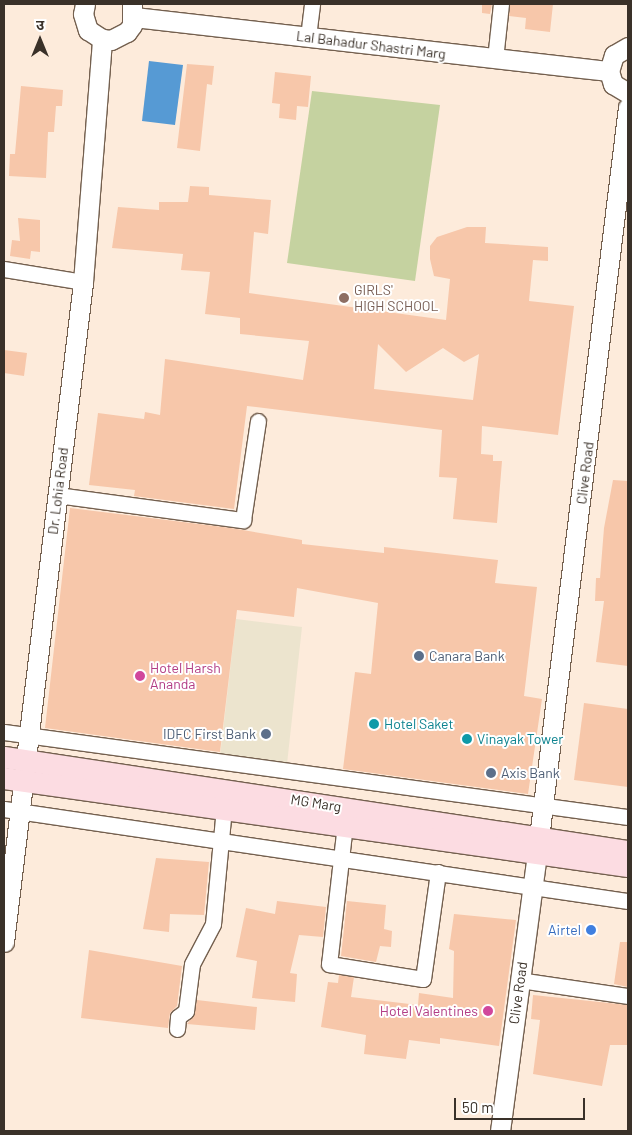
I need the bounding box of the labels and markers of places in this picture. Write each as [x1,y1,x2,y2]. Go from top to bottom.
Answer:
place label: GIRLS' HIGH SCHOOL [354,282,439,314]
marker: GIRLS' HIGH SCHOOL [338,292,350,304]
place label: Canara Bank [429,648,505,664]
marker: Canara Bank [413,650,425,662]
place label: Hotel Harsh Ananda [150,660,221,692]
marker: Hotel Harsh Ananda [134,670,146,682]
place label: Hotel Saket [384,716,454,732]
marker: Hotel Saket [368,718,380,730]
place label: IDFC First Bank [163,726,256,742]
marker: IDFC First Bank [260,728,272,740]
place label: Vinayak Tower [477,731,563,747]
marker: Vinayak Tower [461,733,473,745]
place label: Axis Bank [501,765,560,781]
marker: Axis Bank [485,767,497,779]
place label: Airtel [548,922,581,938]
marker: Airtel [585,924,597,936]
place label: Hotel Valentines [380,1003,478,1019]
marker: Hotel Valentines [482,1005,494,1017]

